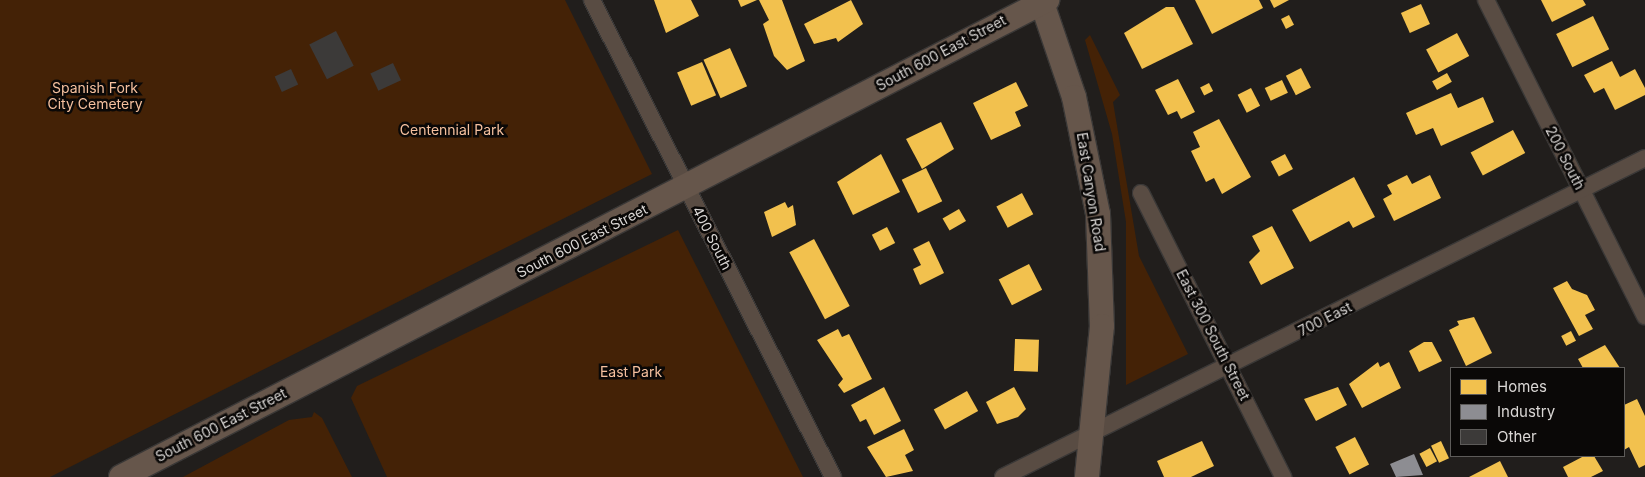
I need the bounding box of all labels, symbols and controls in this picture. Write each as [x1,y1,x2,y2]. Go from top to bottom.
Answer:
street label: South 600 East Street [873,12,1009,94]
park label: Spanish Fork City Cemetery [47,80,143,112]
park label: Centennial Park [400,122,504,138]
street label: 200 South [1542,124,1588,192]
street label: East Canyon Road [1073,131,1109,253]
street label: South 600 East Street [514,201,650,281]
street label: 400 South [689,203,735,273]
street label: East 300 South Street [1173,267,1253,403]
street label: 700 East [1296,298,1354,340]
park label: East Park [600,364,662,380]
legend [1450,367,1625,457]
text: Homes [1497,377,1547,396]
street label: South 600 East Street [153,385,289,465]
text: Industry [1497,402,1555,421]
text: Other [1497,427,1537,446]

